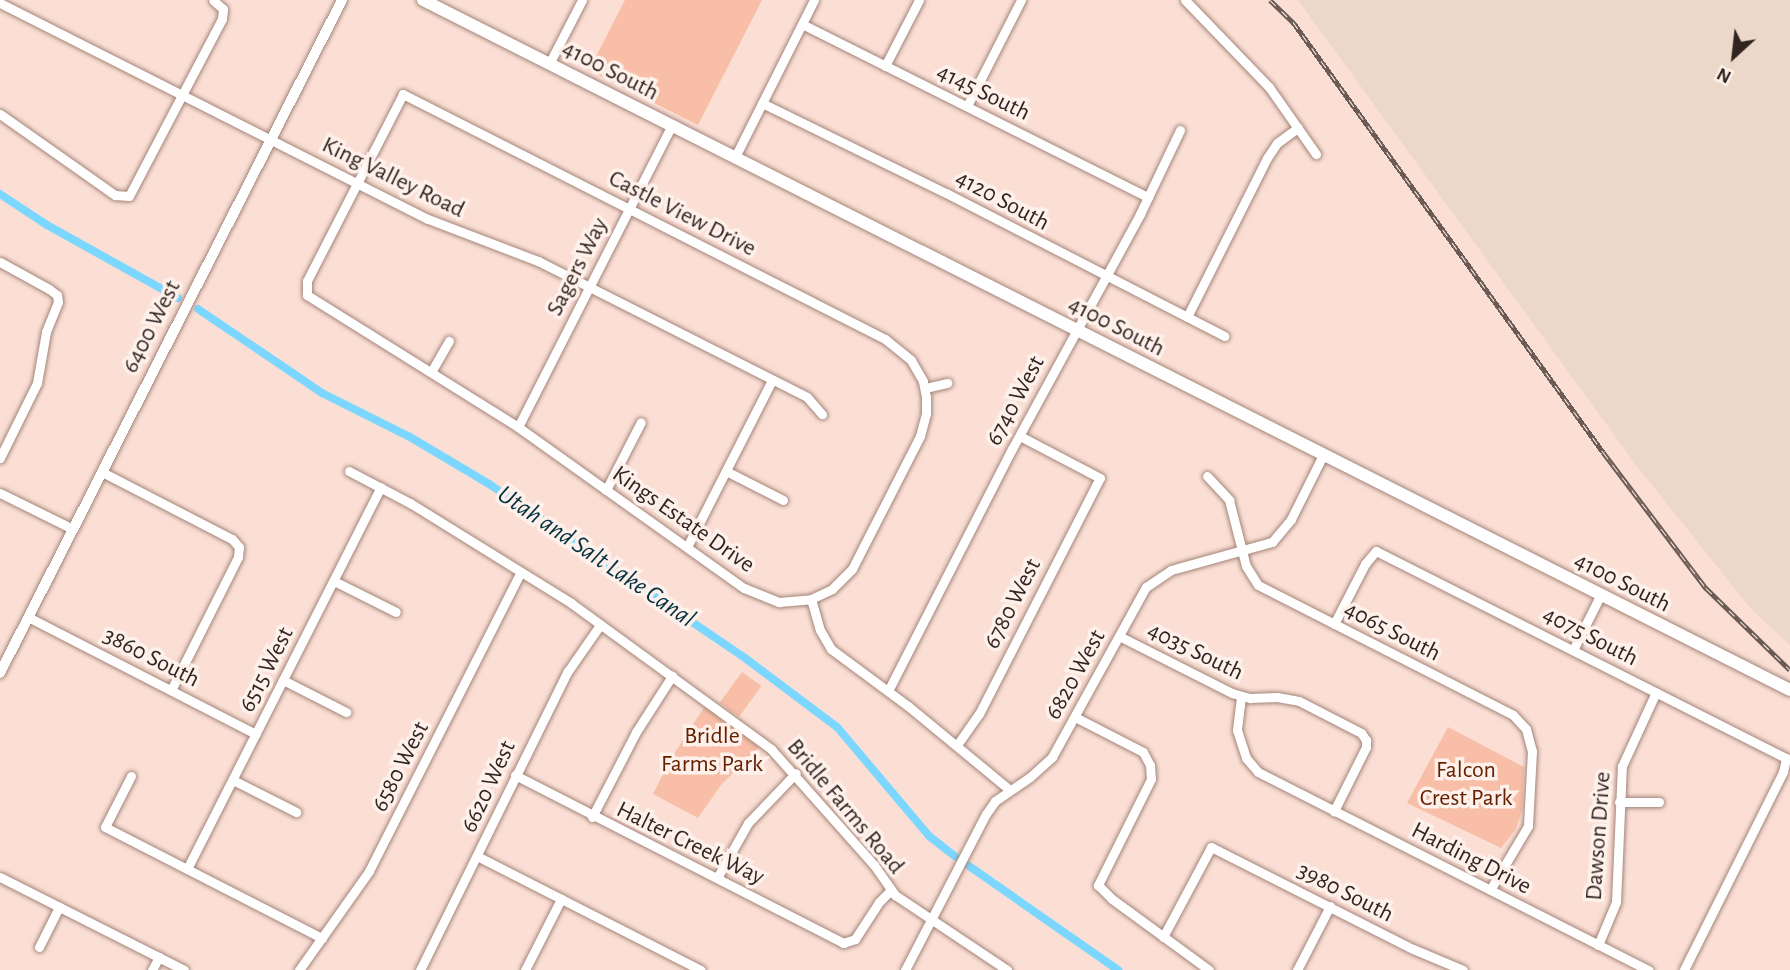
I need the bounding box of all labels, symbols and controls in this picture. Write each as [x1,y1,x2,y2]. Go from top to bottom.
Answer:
north arrow [1699,21,1769,91]
street label: 4100 South [557,35,663,107]
street label: 4145 South [932,58,1034,128]
text: N [1714,64,1734,87]
street label: King Valley Road [317,131,469,225]
street label: 4120 South [950,164,1054,238]
street label: Castle View Drive [604,165,760,263]
street label: Sagers Way [541,213,615,321]
street label: 6400 West [116,276,188,378]
street label: 4100 South [1063,291,1169,363]
street label: 6740 West [980,351,1052,451]
street label: Kings Estate Drive [606,460,760,580]
water label: Utah and Salt Lake Canal [491,479,701,635]
street label: 4100 South [1569,547,1675,619]
street label: 6780 West [978,554,1048,654]
street label: 4065 South [1339,595,1445,669]
street label: 4075 South [1537,601,1643,673]
street label: 4035 South [1142,616,1248,688]
street label: 3860 South [98,622,204,694]
street label: 6515 West [233,623,301,717]
street label: 6820 West [1040,625,1112,725]
street label: 6580 West [366,717,436,817]
park label: Bridle Farms Park [661,723,763,779]
street label: Bridle Farms Road [780,734,910,880]
street label: 6620 West [455,736,523,838]
park label: Falcon Crest Park [1420,757,1512,813]
street label: Dawson Drive [1580,771,1618,901]
street label: Halter Creek Way [611,796,769,892]
street label: Harding Drive [1406,817,1536,901]
street label: 3980 South [1292,857,1398,929]

